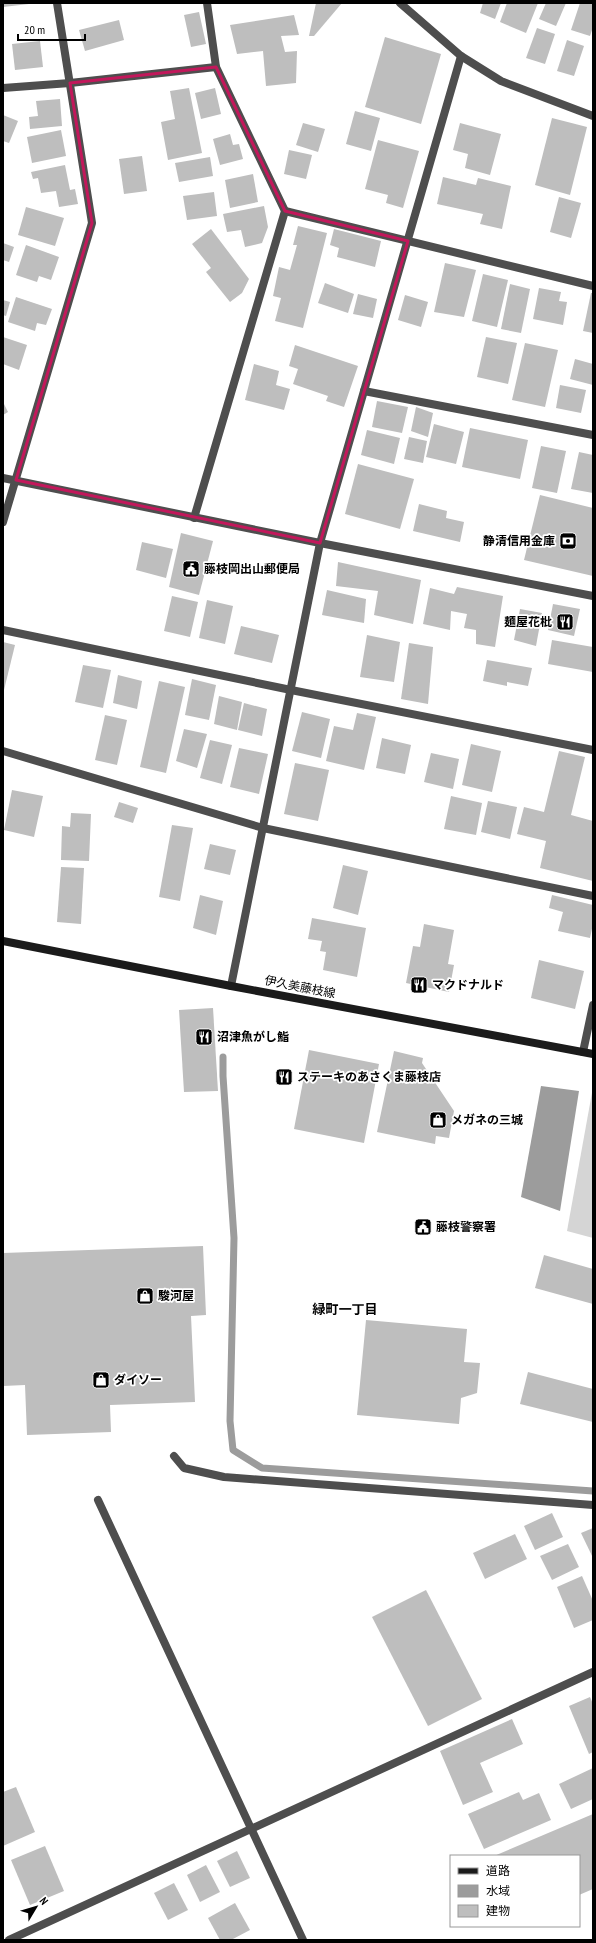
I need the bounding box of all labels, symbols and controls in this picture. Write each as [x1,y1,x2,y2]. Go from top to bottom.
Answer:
scale bar [18,16,85,42]
text: 20 m [24,22,45,37]
bank icon: 静清信用金庫 [558,531,578,551]
place label: 静清信用金庫 [483,533,555,548]
public building icon: 藤枝岡出山郵便局 [181,559,201,579]
place label: 藤枝岡出山郵便局 [204,561,300,576]
restaurant icon: 麺屋花枇 [555,612,575,632]
place label: 麺屋花枇 [504,614,552,629]
street label: 伊久美藤枝線 [263,972,337,1001]
restaurant icon: マクドナルド [409,975,429,995]
place label: マクドナルド [432,977,504,992]
restaurant icon: 沼津魚がし鮨 [194,1027,214,1047]
place label: 沼津魚がし鮨 [217,1029,289,1044]
restaurant icon: ステーキのあさくま藤枝店 [274,1067,294,1087]
place label: ステーキのあさくま藤枝店 [297,1069,441,1084]
shop icon: メガネの三城 [428,1110,448,1130]
place label: メガネの三城 [451,1112,523,1127]
public building icon: 藤枝警察署 [413,1217,433,1237]
place label: 藤枝警察署 [436,1219,496,1234]
shop icon: 駿河屋 [135,1286,155,1306]
place label: 駿河屋 [158,1288,194,1303]
district label: 緑町一丁目 [311,1301,378,1318]
shop icon: ダイソー [91,1370,111,1390]
place label: ダイソー [114,1372,162,1387]
legend [450,1855,580,1927]
text: 道路 [486,1863,510,1878]
text: 水域 [486,1883,510,1898]
north arrow [16,1887,56,1927]
text: N [37,1894,51,1908]
text: 建物 [486,1903,510,1918]

